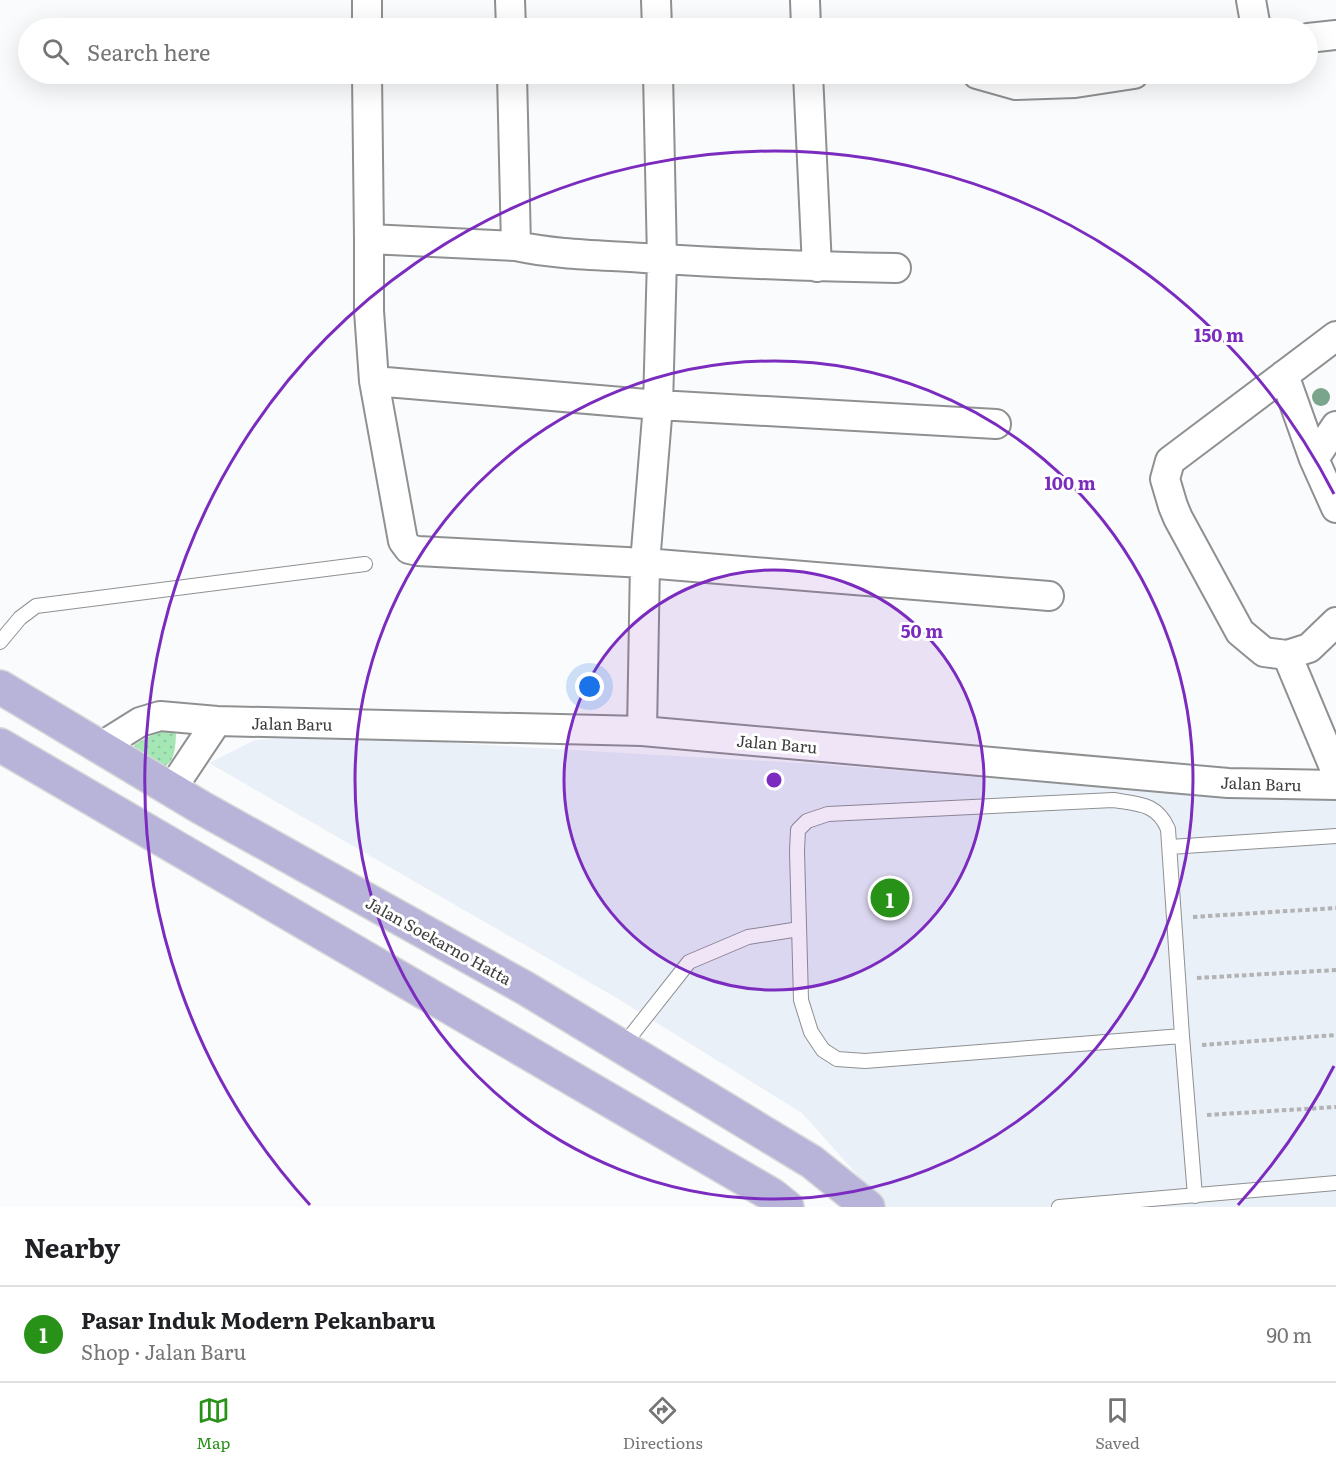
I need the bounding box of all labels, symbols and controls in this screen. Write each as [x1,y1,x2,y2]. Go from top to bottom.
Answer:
search box [18,18,1318,84]
icon: search [39,35,72,68]
text: Search here [87,35,210,68]
text: 150 m [1194,321,1244,348]
text: 100 m [1044,469,1096,496]
text: 50 m [901,617,943,644]
your location [575,672,604,701]
street label: Jalan Baru [251,710,333,736]
street label: Jalan Baru [735,728,819,758]
centre of rings [764,770,784,790]
street label: Jalan Baru [1220,770,1302,796]
pin: 1 [870,876,910,920]
street label: Jalan Soekarno Hatta [362,890,517,990]
text: Nearby [24,1227,120,1266]
text: Pasar Induk Modern Pekanbaru [81,1303,436,1336]
text: 1 [39,1319,48,1349]
text: 90 m [1267,1319,1312,1349]
text: Shop · Jalan Baru [81,1336,246,1366]
tab: Map [196,1394,230,1454]
tab: Directions [623,1394,703,1454]
tab: Saved [1095,1394,1140,1454]

